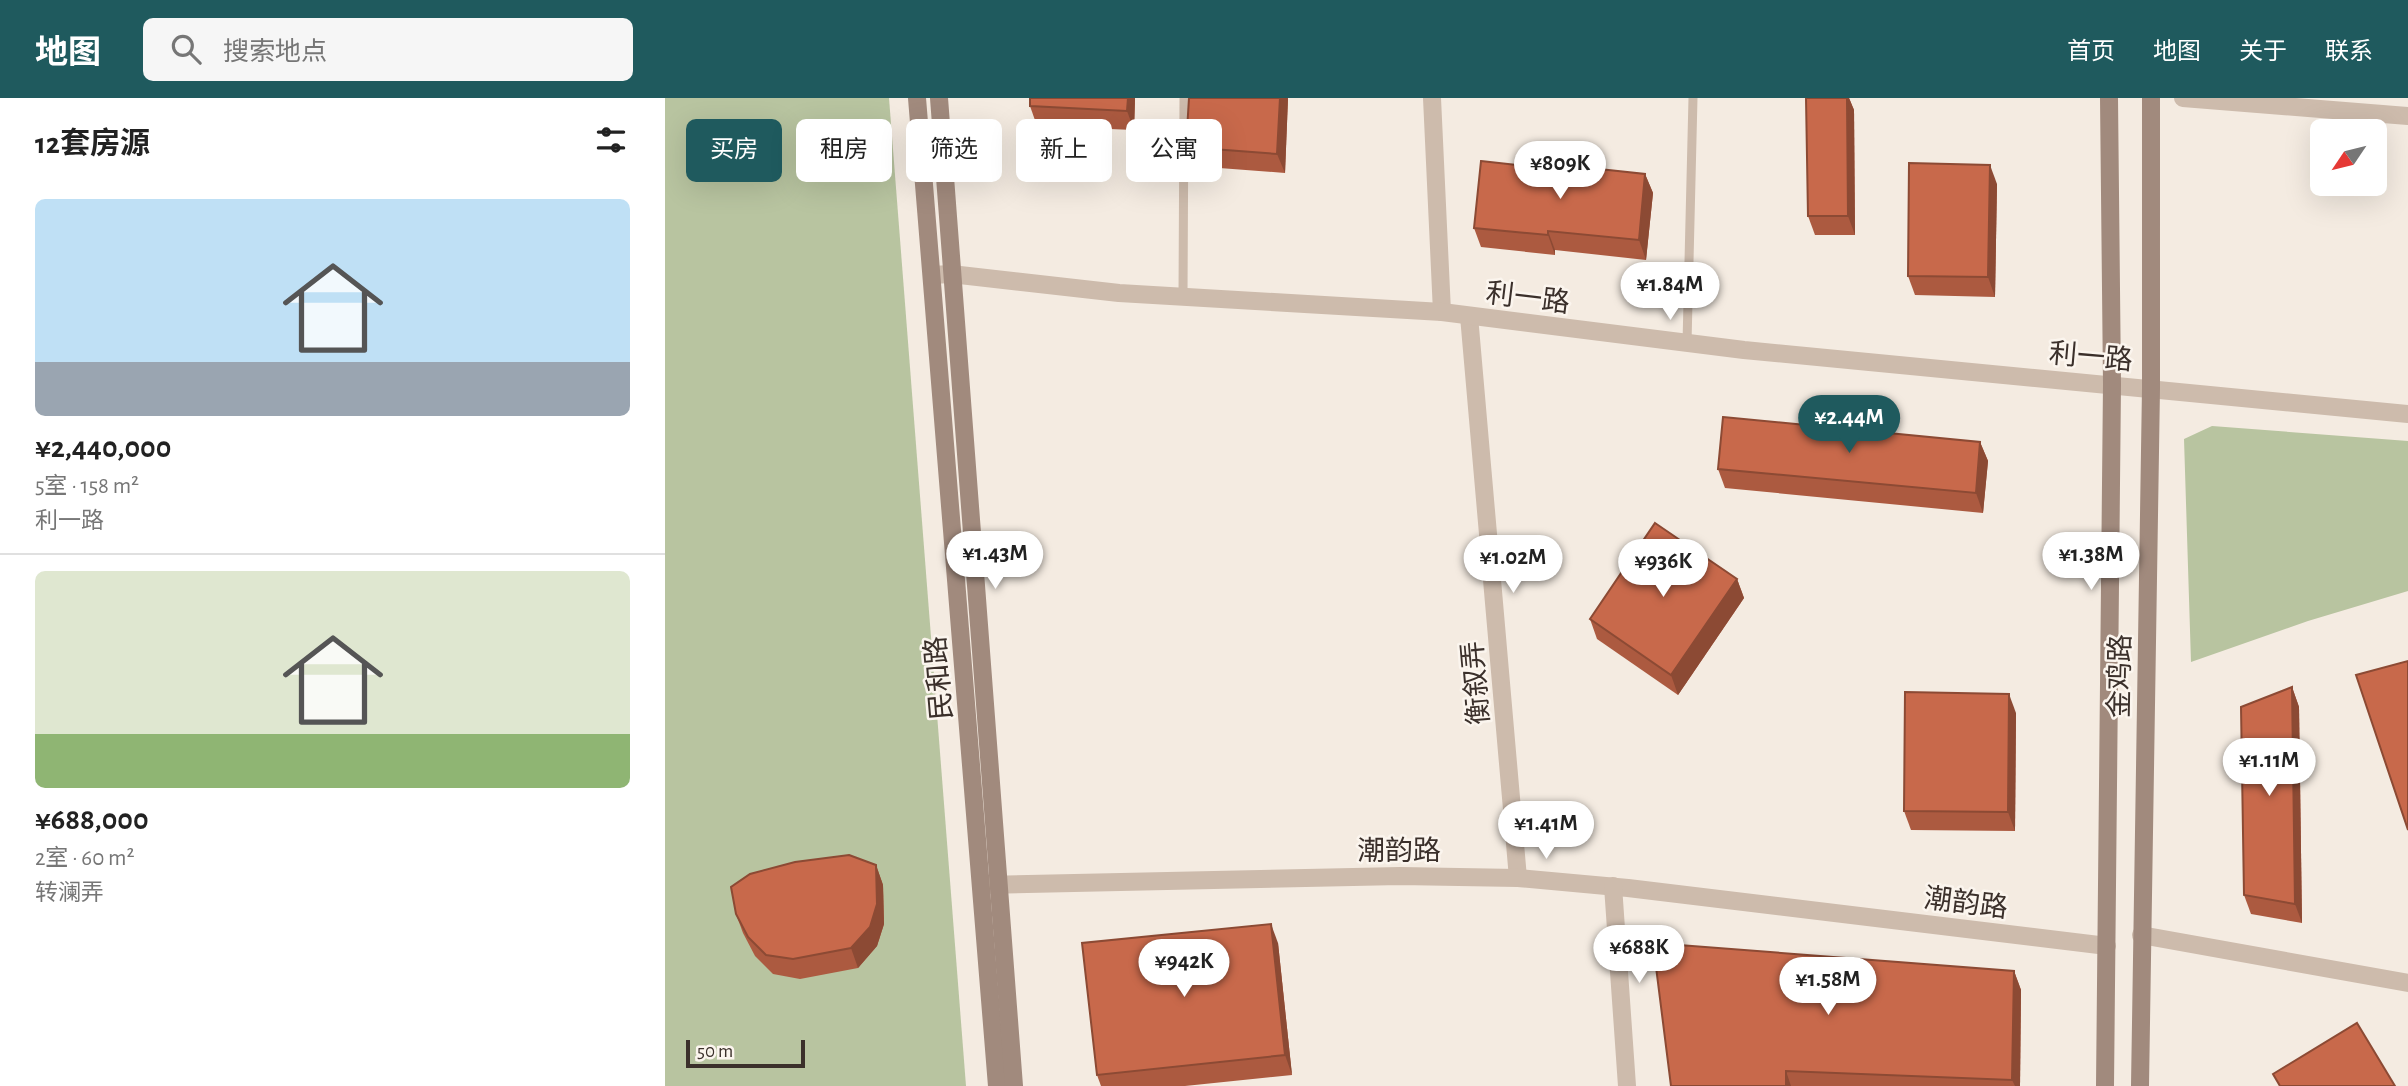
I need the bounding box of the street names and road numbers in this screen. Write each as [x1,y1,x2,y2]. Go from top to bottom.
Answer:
street label: 利一路 [1484,278,1571,318]
street label: 利一路 [2048,338,2134,376]
street label: 金鸡路 [2104,634,2136,718]
street label: 民和路 [920,635,958,721]
street label: 衡叙弄 [1457,640,1495,726]
street label: 潮韵路 [1357,836,1441,866]
street label: 潮韵路 [1922,883,2009,923]

